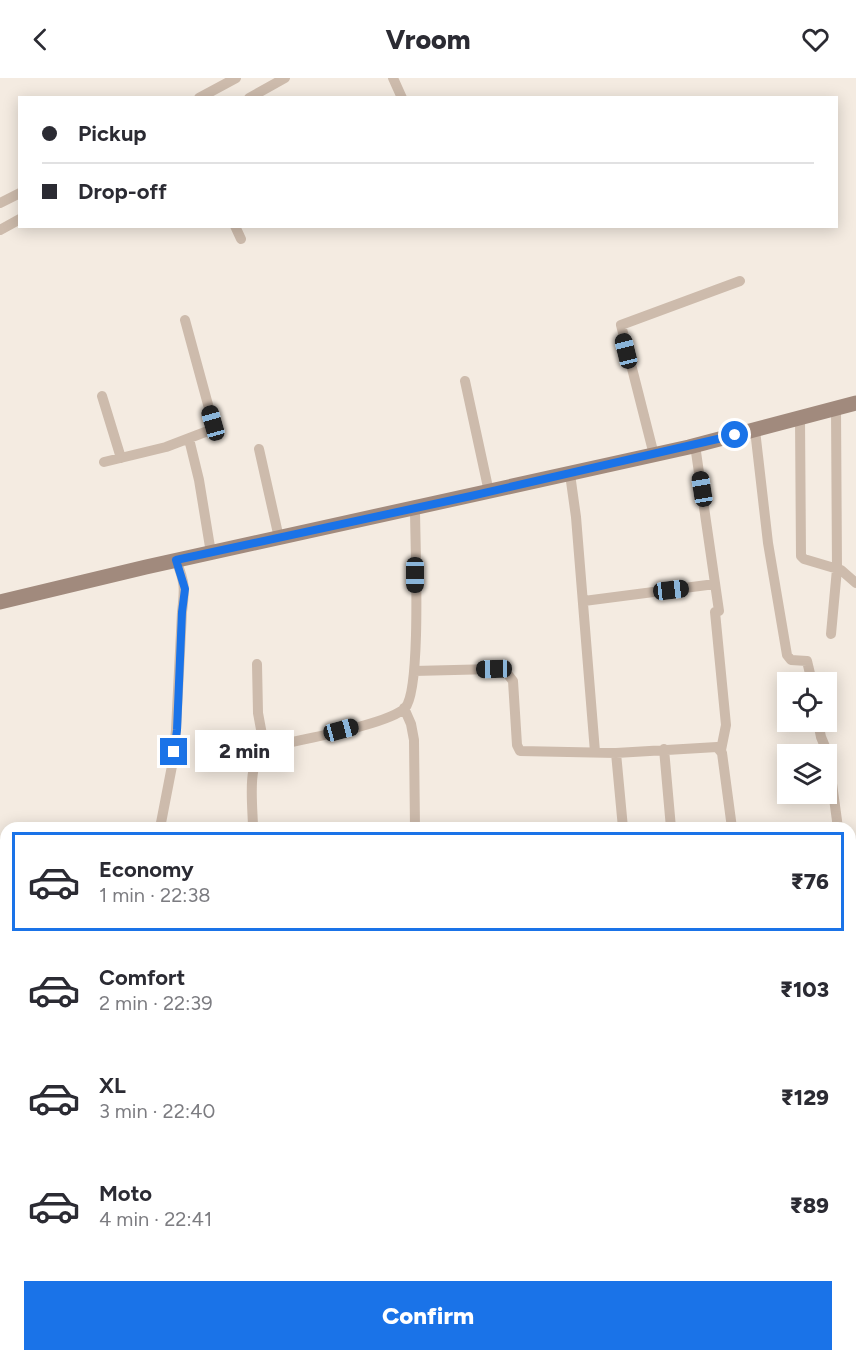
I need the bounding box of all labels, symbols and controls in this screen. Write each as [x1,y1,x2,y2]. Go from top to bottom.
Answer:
icon: back [24,23,57,56]
text: Vroom [385,23,471,56]
icon: heart [799,23,832,56]
text: Pickup [78,120,147,147]
text: Drop-off [78,178,167,205]
car [613,331,639,371]
car [199,403,227,443]
route start [721,421,748,448]
car [690,470,714,508]
car [406,557,424,593]
car [652,579,690,601]
car [476,660,512,678]
map controls [777,672,837,804]
button: locate [777,672,837,732]
car [321,717,361,743]
callout: 2 min [195,731,294,773]
route end [160,738,187,765]
text: 2 min [219,739,270,763]
button: layers [777,744,837,804]
icon: car [27,855,81,909]
text: Economy [99,856,194,883]
text: ₹76 [791,868,829,895]
text: 1 min · 22:38 [99,883,211,907]
icon: car [27,963,81,1017]
text: Comfort [99,964,185,991]
text: ₹103 [780,976,829,1003]
text: 2 min · 22:39 [99,991,213,1015]
icon: car [27,1071,81,1125]
text: XL [99,1072,126,1099]
text: ₹129 [781,1084,829,1111]
text: 3 min · 22:40 [99,1099,215,1123]
icon: car [27,1179,81,1233]
text: Moto [99,1180,152,1207]
text: ₹89 [790,1192,829,1219]
text: 4 min · 22:41 [99,1207,212,1231]
button: Confirm [24,1281,832,1350]

